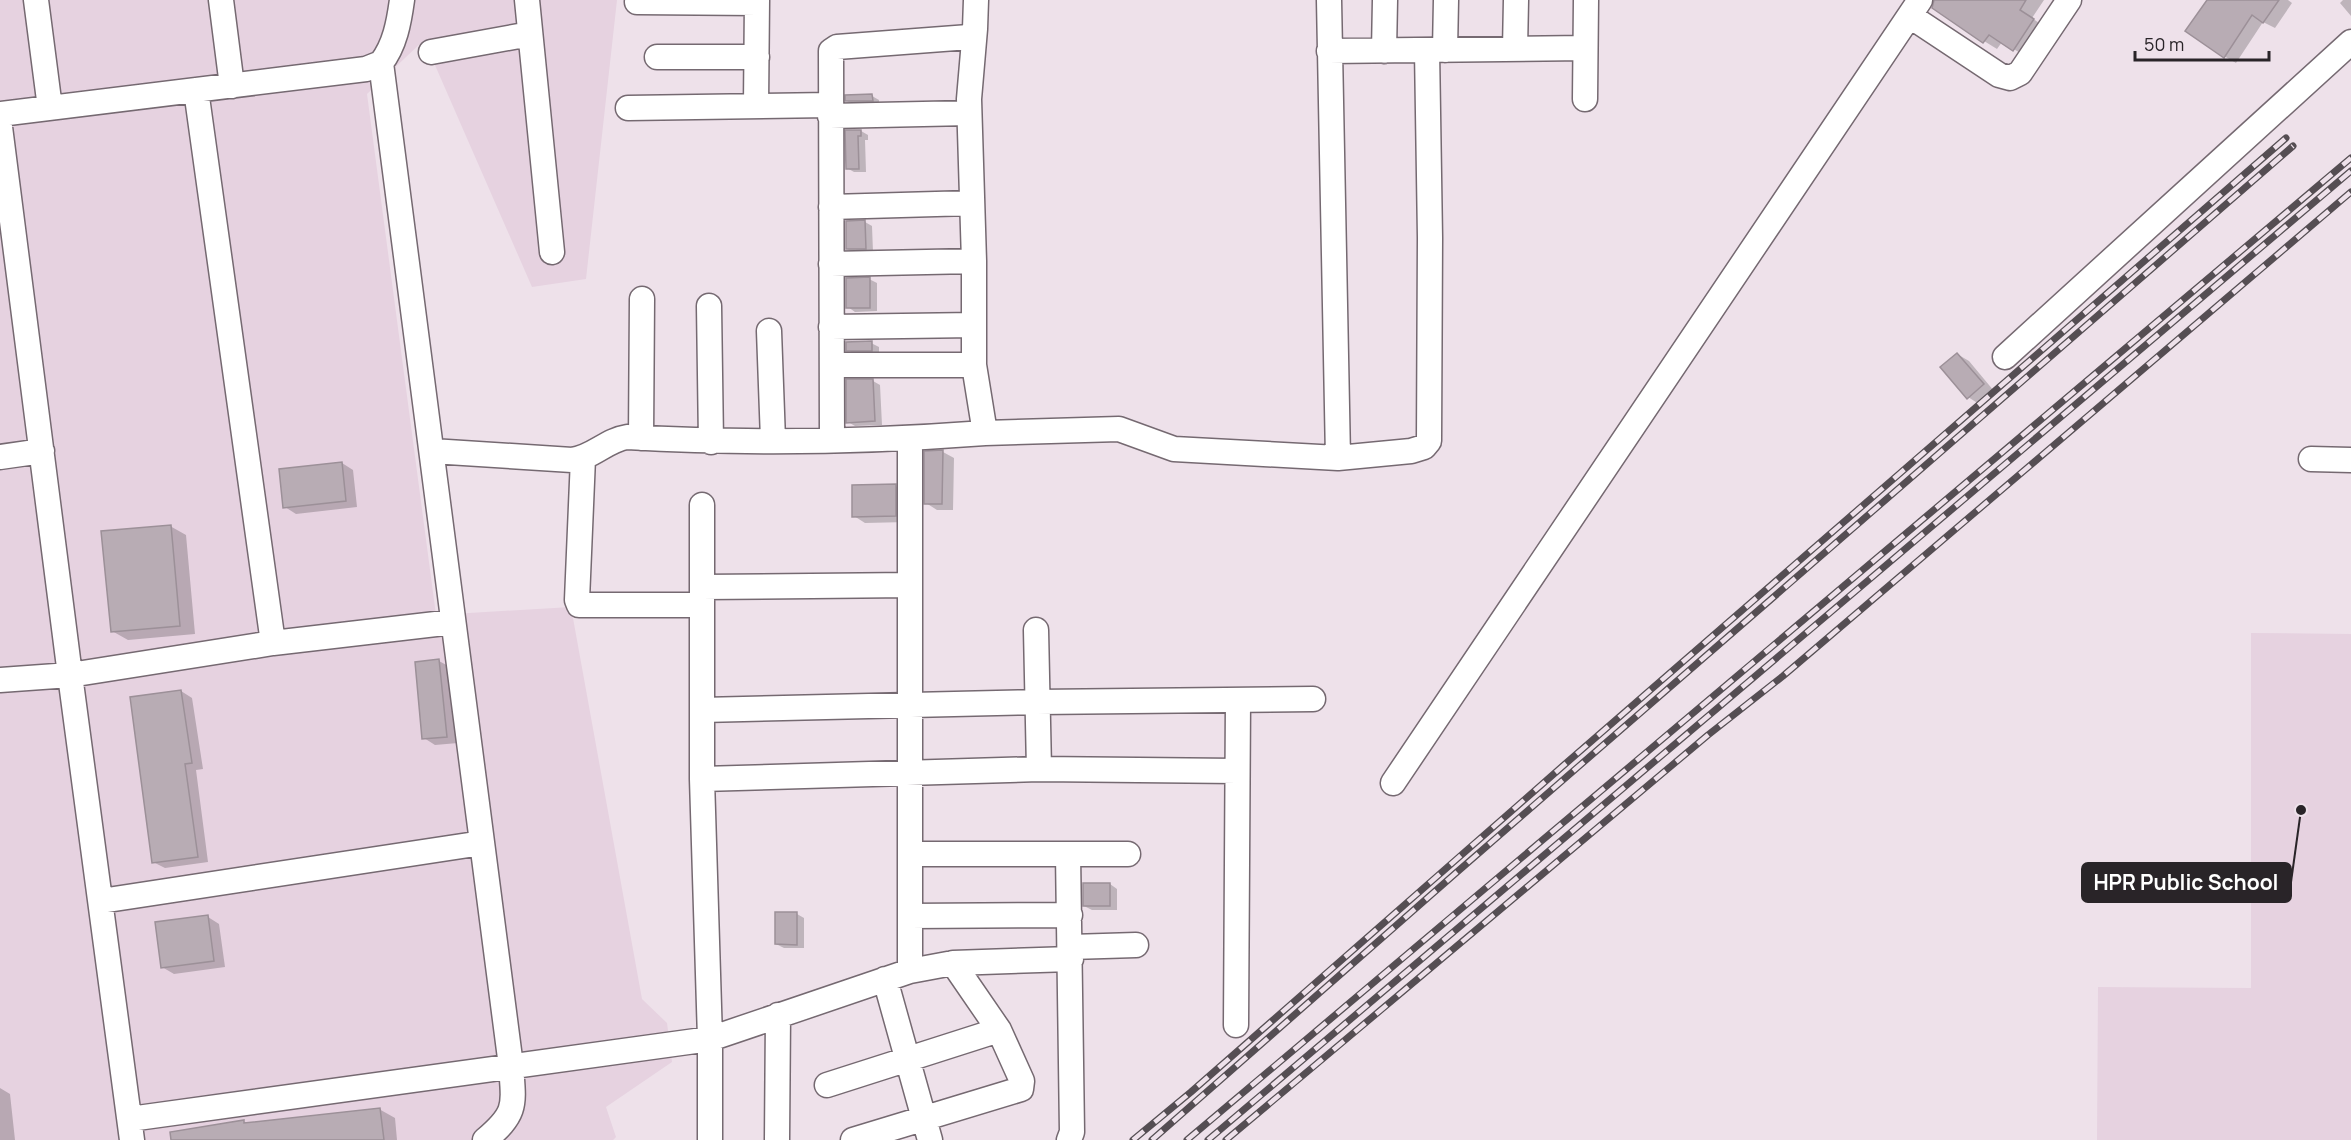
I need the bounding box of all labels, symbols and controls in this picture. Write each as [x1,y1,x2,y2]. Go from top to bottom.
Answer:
scale bar [2135,24,2268,62]
text: 50 m [2144,32,2184,56]
callout: HPR Public School [2082,863,2291,902]
text: HPR Public School [2093,868,2279,896]

